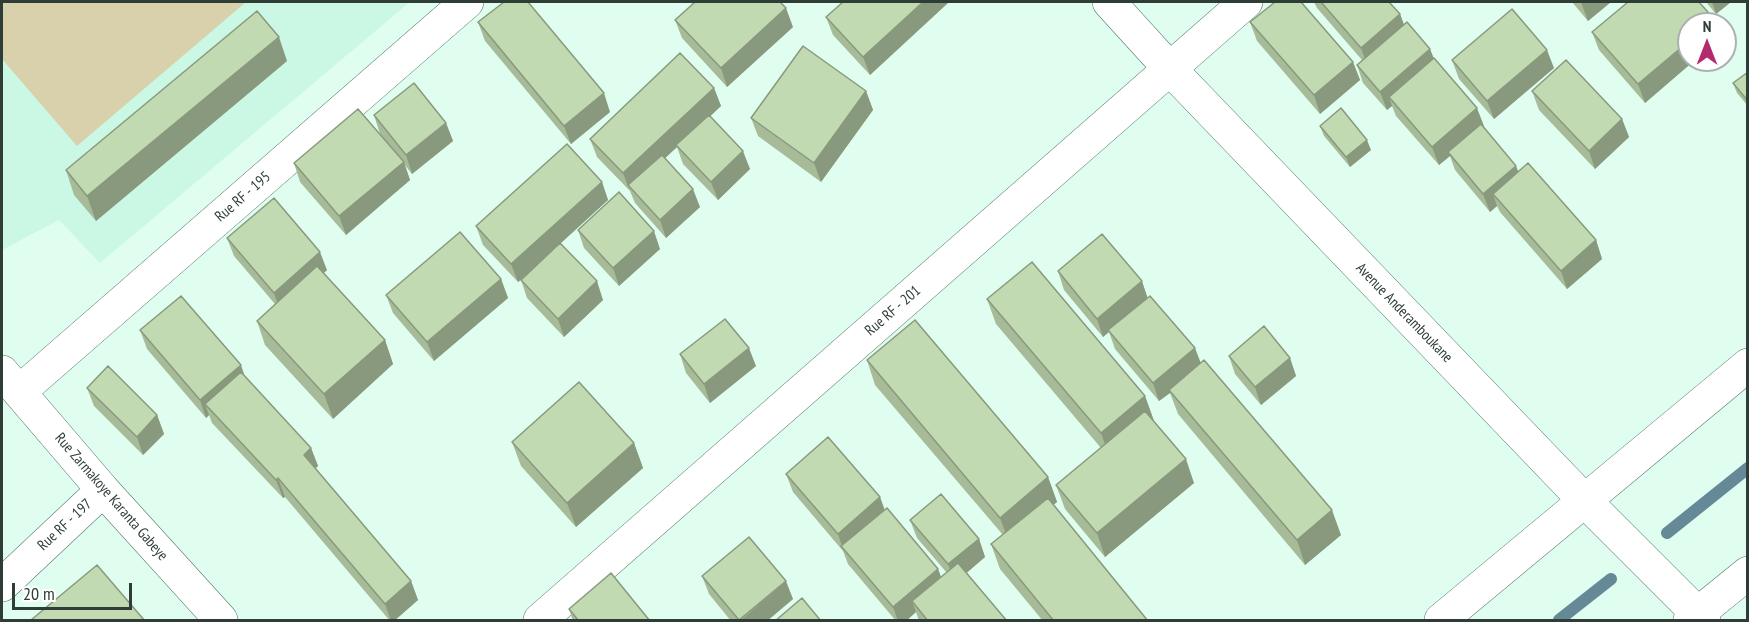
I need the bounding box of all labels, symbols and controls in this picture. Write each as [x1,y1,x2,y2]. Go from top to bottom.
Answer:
north arrow [1677,12,1737,72]
text: N [1703,16,1711,36]
street label: Rue RF - 195 [212,168,274,226]
street label: Avenue Anderamboukane [1352,259,1456,367]
street label: Rue RF - 201 [862,282,924,340]
street label: Rue Zarmakoye Karanta Gabeye [51,430,171,564]
street label: Rue RF - 197 [34,495,96,555]
scale bar [15,571,135,609]
text: 20 m [23,582,55,605]

